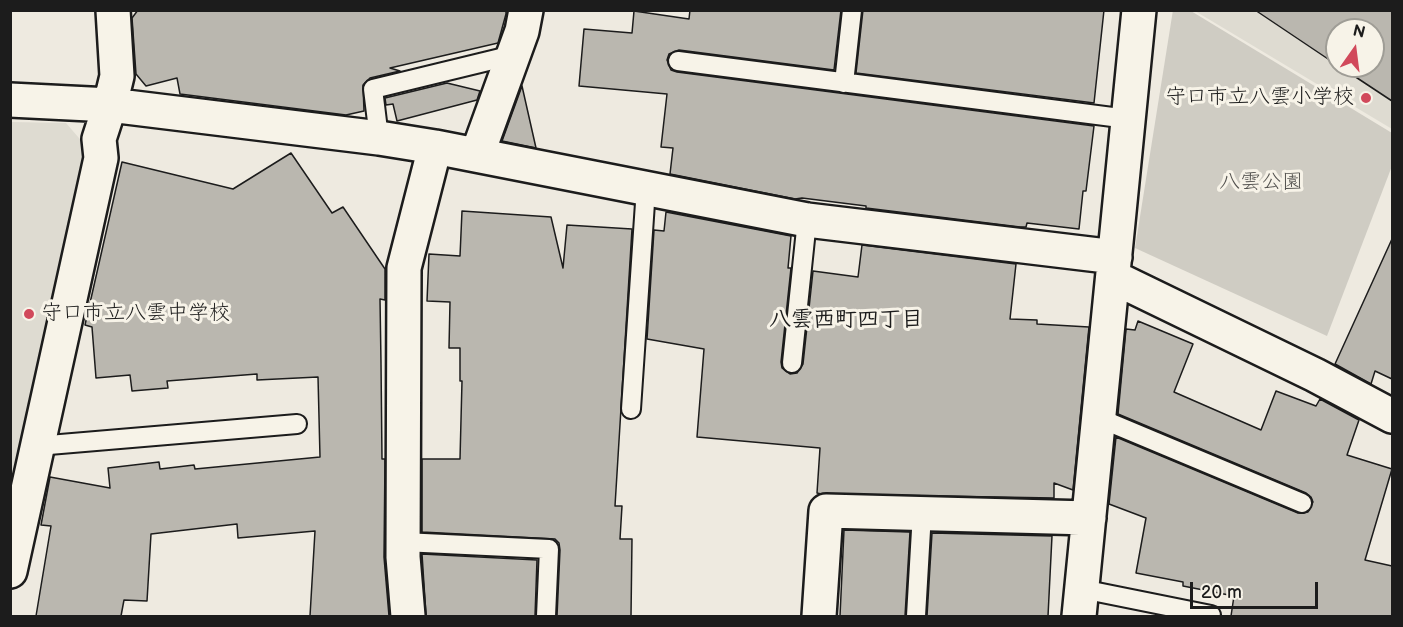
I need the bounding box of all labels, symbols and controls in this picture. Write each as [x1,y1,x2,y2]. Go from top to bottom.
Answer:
north arrow [1325,18,1385,78]
text: N [1351,21,1367,43]
place label: 守口市立八雲小学校 [1165,85,1354,111]
marker: 守口市立八雲小学校 [1359,91,1373,105]
park label: 八雲公園 [1219,170,1303,196]
place label: 守口市立八雲中学校 [41,301,230,327]
marker: 守口市立八雲中学校 [22,307,36,321]
district label: 八雲西町四丁目 [769,307,923,333]
scale bar [1193,570,1320,608]
text: 20 m [1201,582,1242,603]

